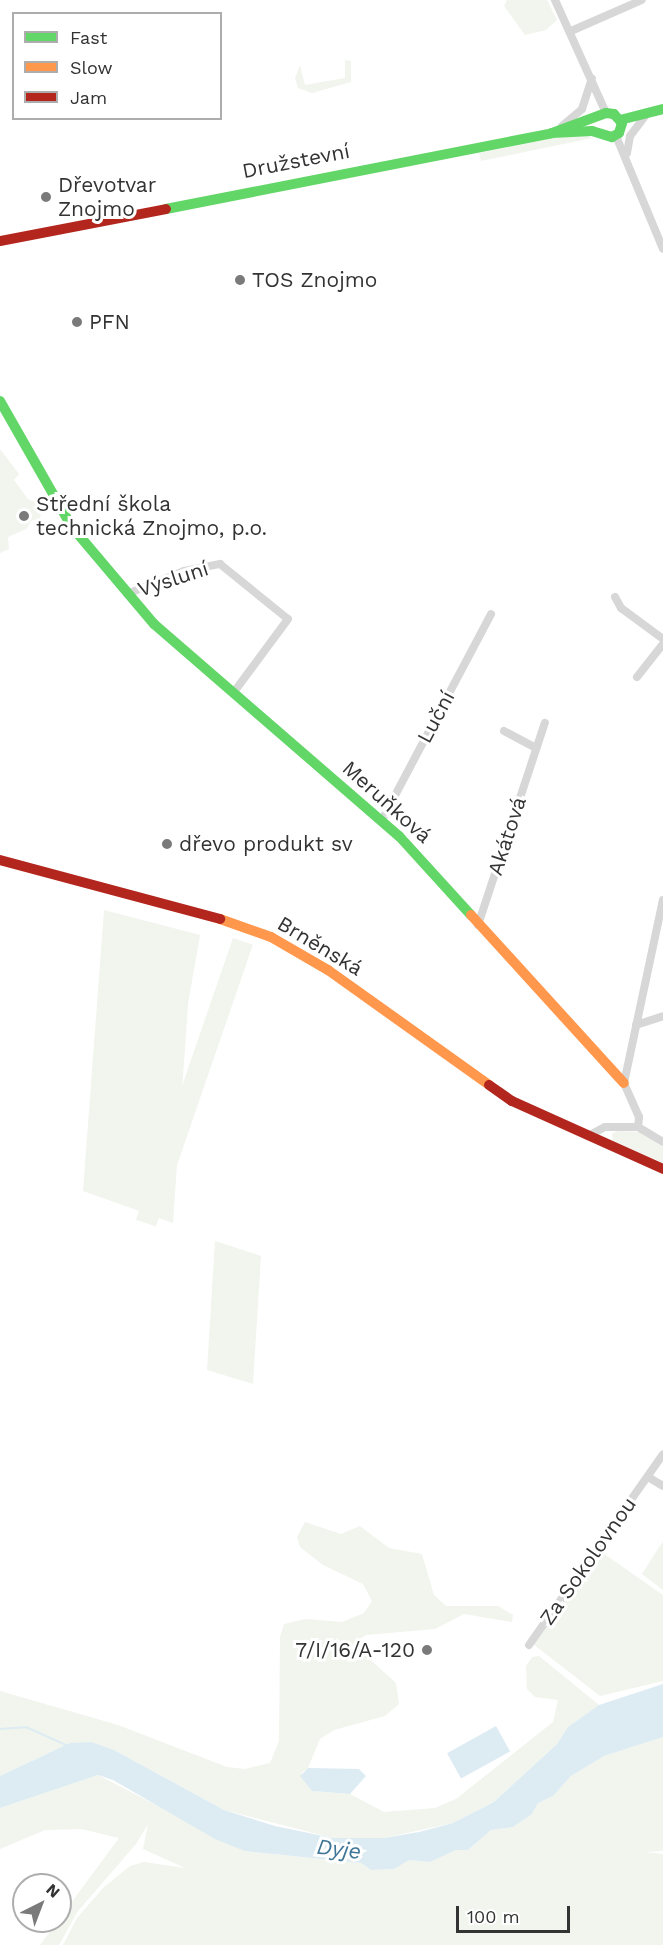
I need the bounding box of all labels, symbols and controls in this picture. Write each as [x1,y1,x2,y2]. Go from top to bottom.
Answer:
legend [12,12,222,120]
text: Fast [70,27,107,48]
text: Slow [70,57,113,78]
text: Jam [70,87,107,108]
street label: Družstevní [240,138,352,184]
place label: Dřevotvar Znojmo [58,172,156,222]
marker: Dřevotvar Znojmo [39,190,53,204]
place label: TOS Znojmo [252,267,377,293]
marker: TOS Znojmo [233,273,247,287]
place label: PFN [89,309,130,335]
marker: PFN [70,315,84,329]
place label: Střední škola technická Znojmo, p.o. [36,491,268,541]
marker: Střední škola technická Znojmo, p.o. [17,509,31,523]
street label: Výsluní [134,556,212,602]
street label: Luční [412,687,460,747]
street label: Meruňková [337,755,437,849]
street label: Akátová [483,794,531,878]
place label: dřevo produkt sv [179,831,353,857]
marker: dřevo produkt sv [160,837,174,851]
street label: Brněnská [273,911,367,981]
street label: Za Sokolovnou [534,1492,642,1630]
place label: 7/I/16/A-120 [295,1637,415,1663]
marker: 7/I/16/A-120 [420,1643,434,1657]
water label: Dyje [315,1833,363,1865]
north arrow [12,1873,72,1933]
text: N [42,1880,64,1902]
scale bar [459,1894,573,1932]
text: 100 m [467,1906,520,1927]

